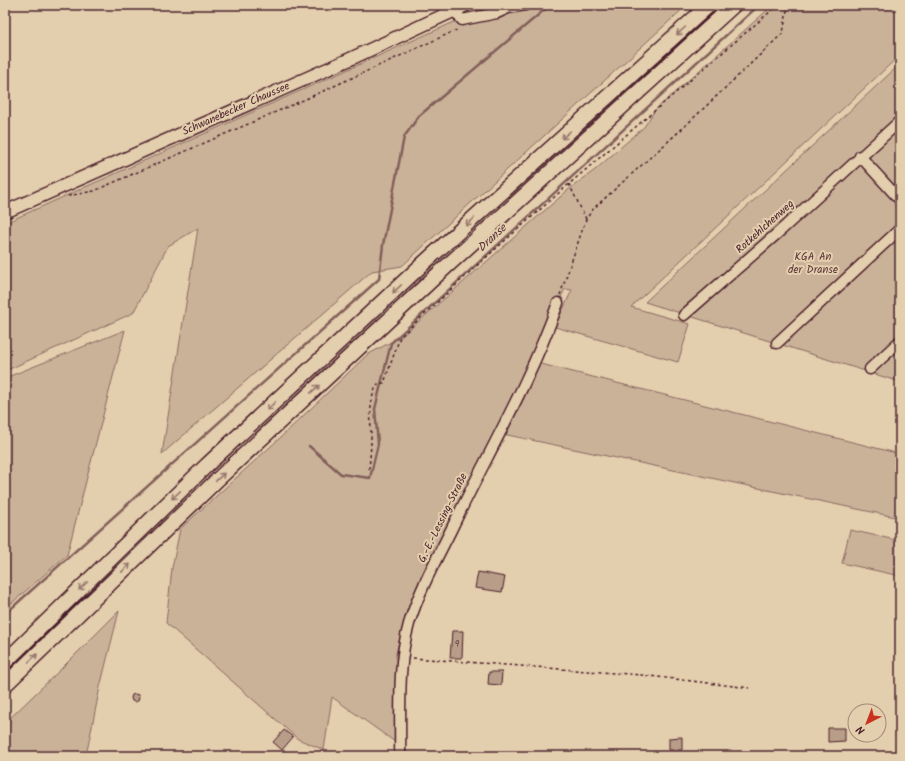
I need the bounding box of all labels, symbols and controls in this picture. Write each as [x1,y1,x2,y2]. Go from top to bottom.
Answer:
one-way arrow [675,27,686,36]
street label: Schwanebecker Chaussee [179,77,293,141]
one-way arrow [561,130,571,140]
street label: Rotkehlchenweg [732,196,798,258]
one-way arrow [465,217,475,226]
water label: Dranse [473,218,512,257]
park label: KGA An der Dranse [788,248,838,279]
one-way arrow [392,284,402,294]
one-way arrow [310,384,320,393]
one-way arrow [266,401,276,411]
street label: G.-E.-Lessing-Straße [413,470,473,566]
one-way arrow [214,473,224,482]
one-way arrow [171,490,181,500]
one-way arrow [121,563,131,572]
one-way arrow [78,581,88,591]
house number: 9 [455,637,460,652]
one-way arrow [28,653,38,663]
north arrow [847,703,887,743]
text: N [852,721,870,739]

